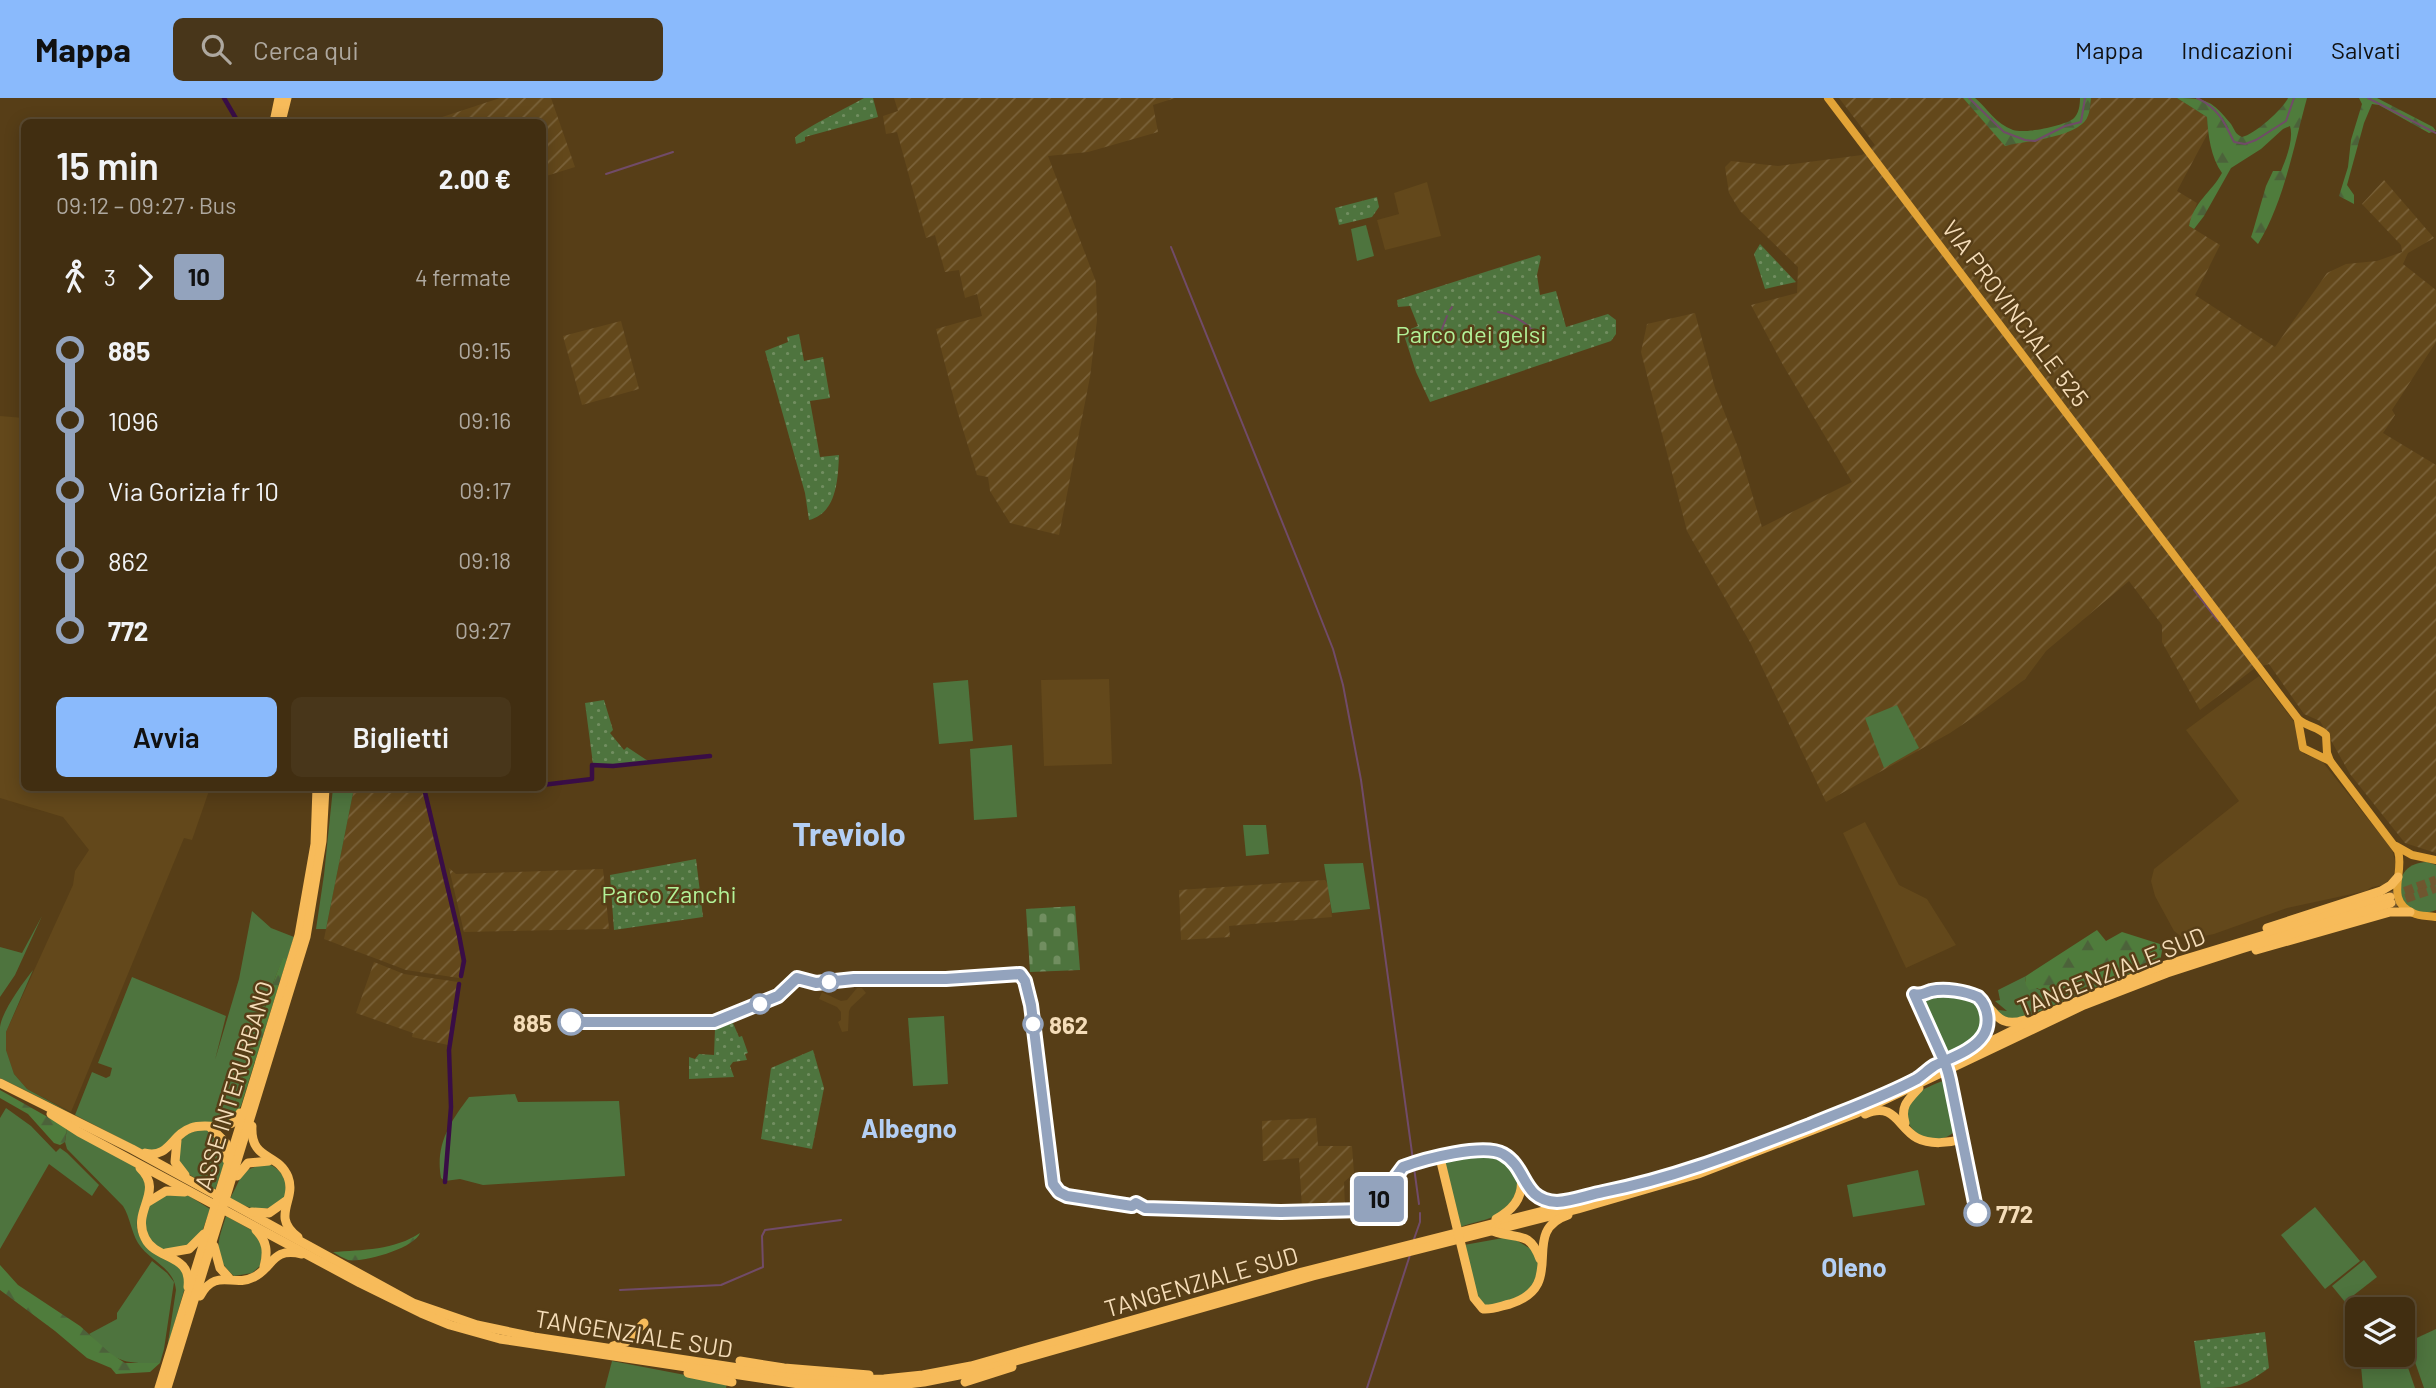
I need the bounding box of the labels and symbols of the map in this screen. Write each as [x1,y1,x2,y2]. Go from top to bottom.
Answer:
street label: VIA PROVINCIALE 525 [1936,214,2096,412]
park label: Parco dei gelsi [1396,319,1546,348]
district label: Treviolo [792,814,906,852]
park label: Parco Zanchi [601,879,737,908]
street label: TANGENZIALE SUD [2013,920,2209,1022]
unlabelled marker [819,972,839,992]
street label: ASSE INTERURBANO [187,977,279,1193]
unlabelled marker [750,994,770,1014]
place label: 885 [513,1008,552,1037]
marker: 885 [558,1009,584,1035]
place label: 862 [1049,1010,1088,1039]
marker: 862 [1023,1014,1043,1034]
district label: Albegno [861,1112,957,1143]
line badge: 10 [1348,1176,1410,1222]
place label: 772 [1996,1199,2033,1228]
marker: 772 [1964,1200,1990,1226]
street label: TANGENZIALE SUD [1101,1240,1301,1322]
district label: Oleno [1821,1251,1887,1282]
street label: TANGENZIALE SUD [533,1303,735,1363]

